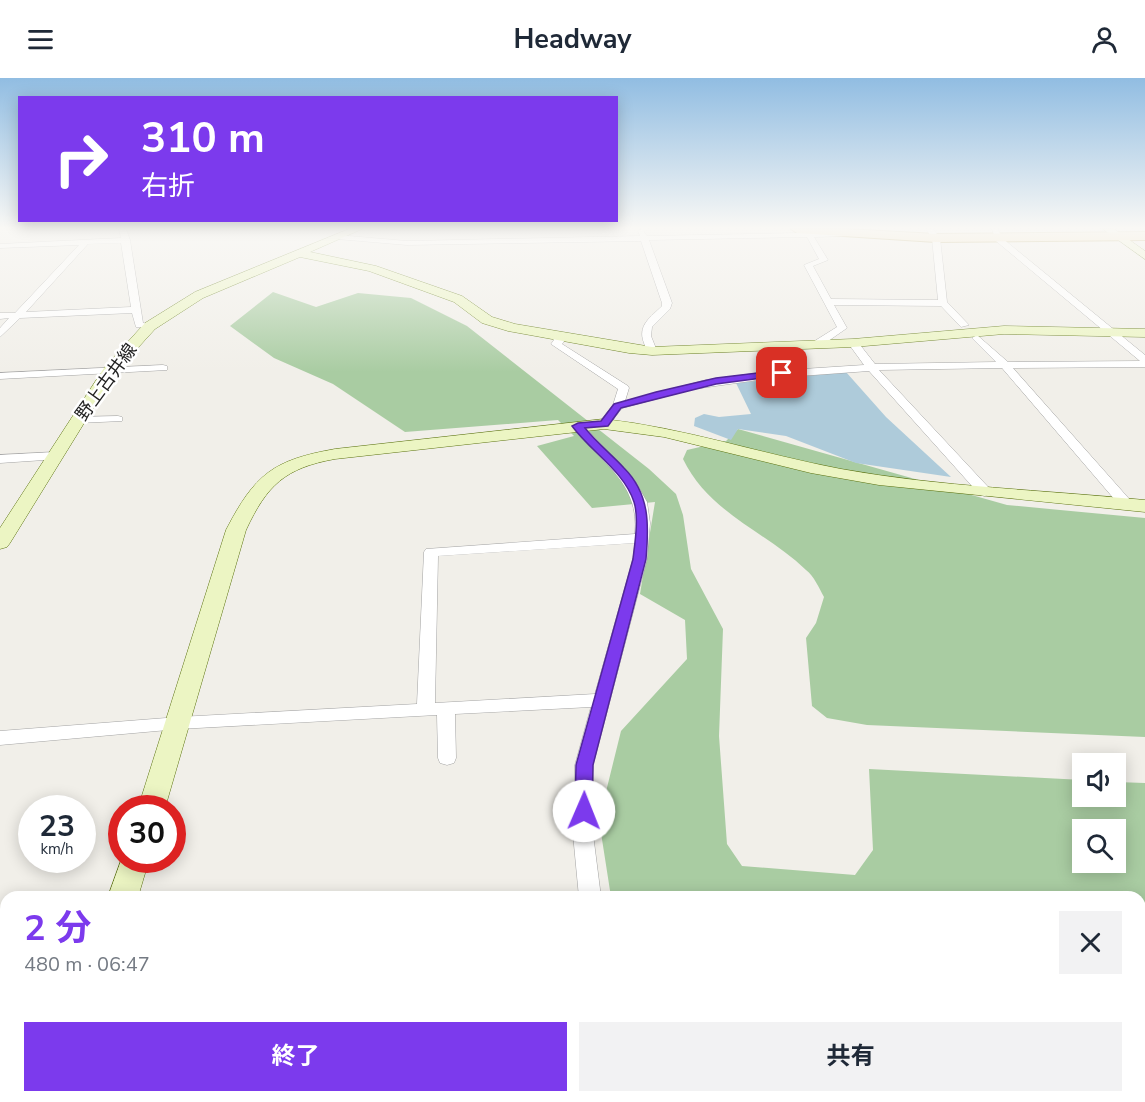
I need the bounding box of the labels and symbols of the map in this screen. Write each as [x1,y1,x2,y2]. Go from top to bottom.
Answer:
street label: 野上古井線 [70,339,142,425]
pin [756,347,807,398]
position arrow [552,779,616,843]
speed limit sign: 30 [108,795,186,873]

